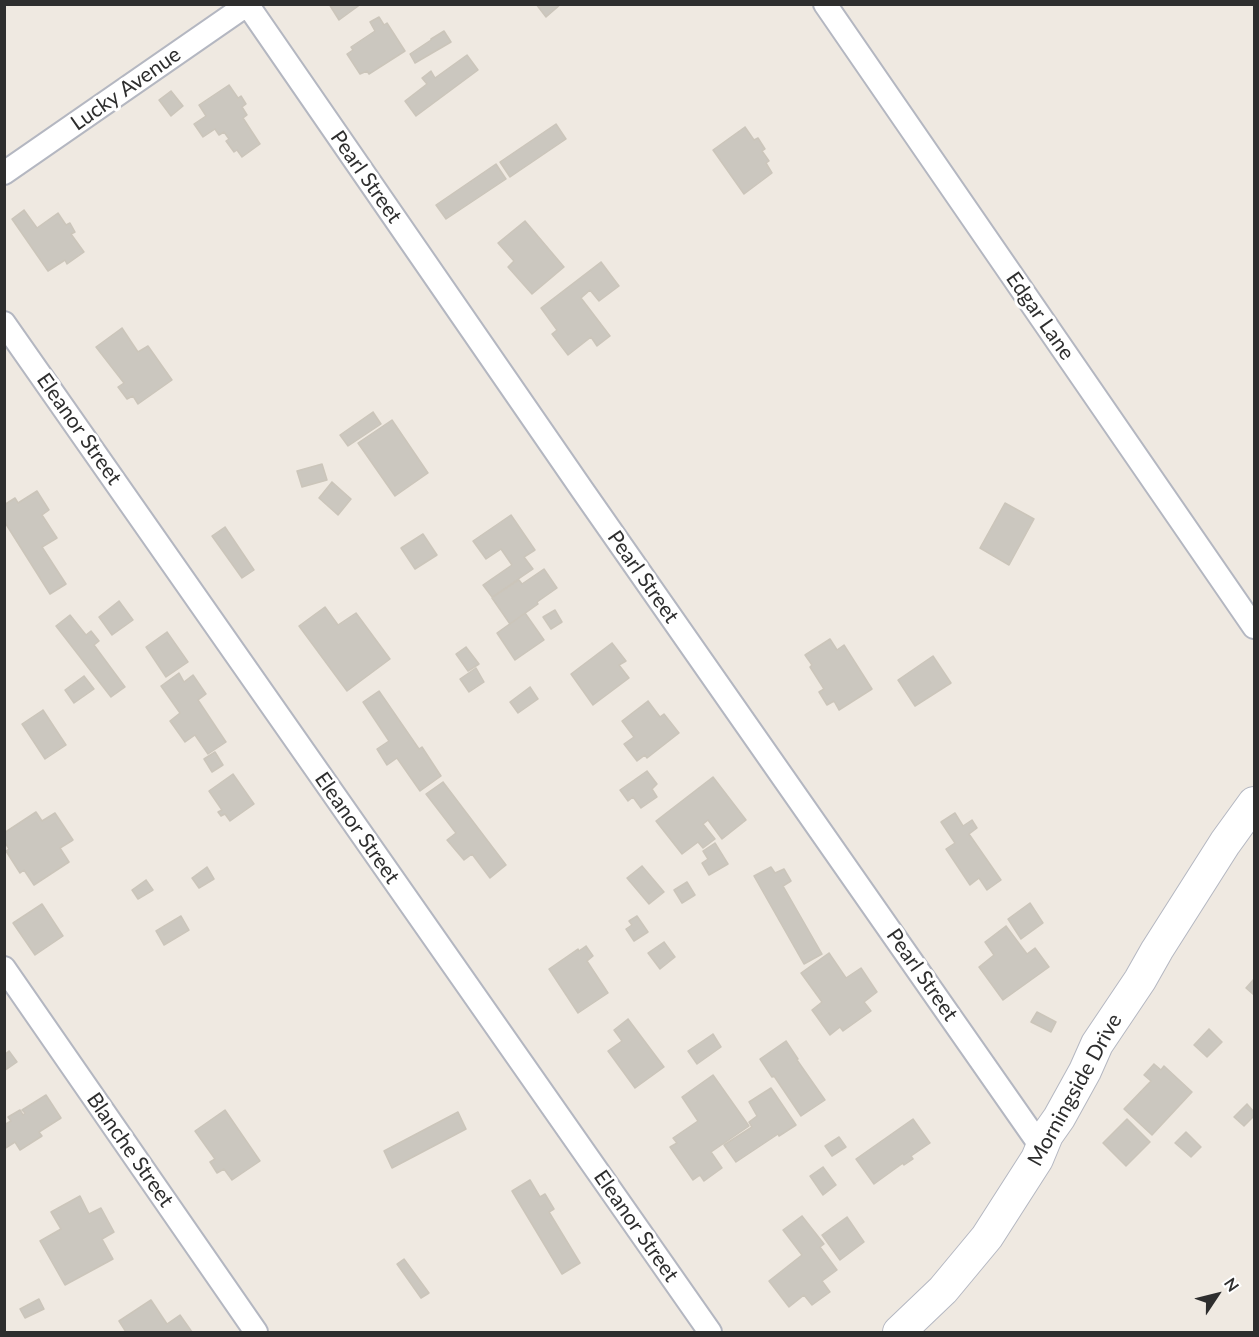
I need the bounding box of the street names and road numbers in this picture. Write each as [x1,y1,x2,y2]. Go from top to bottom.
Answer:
street label: Lucky Avenue [66,42,186,136]
street label: Pearl Street [325,126,407,228]
street label: Edgar Lane [1000,267,1080,365]
street label: Eleanor Street [31,368,127,490]
street label: Pearl Street [602,526,684,628]
street label: Eleanor Street [309,767,405,889]
street label: Pearl Street [881,924,963,1026]
street label: Morningside Drive [1023,1009,1127,1171]
street label: Blanche Street [81,1088,179,1212]
street label: Eleanor Street [588,1165,684,1287]

